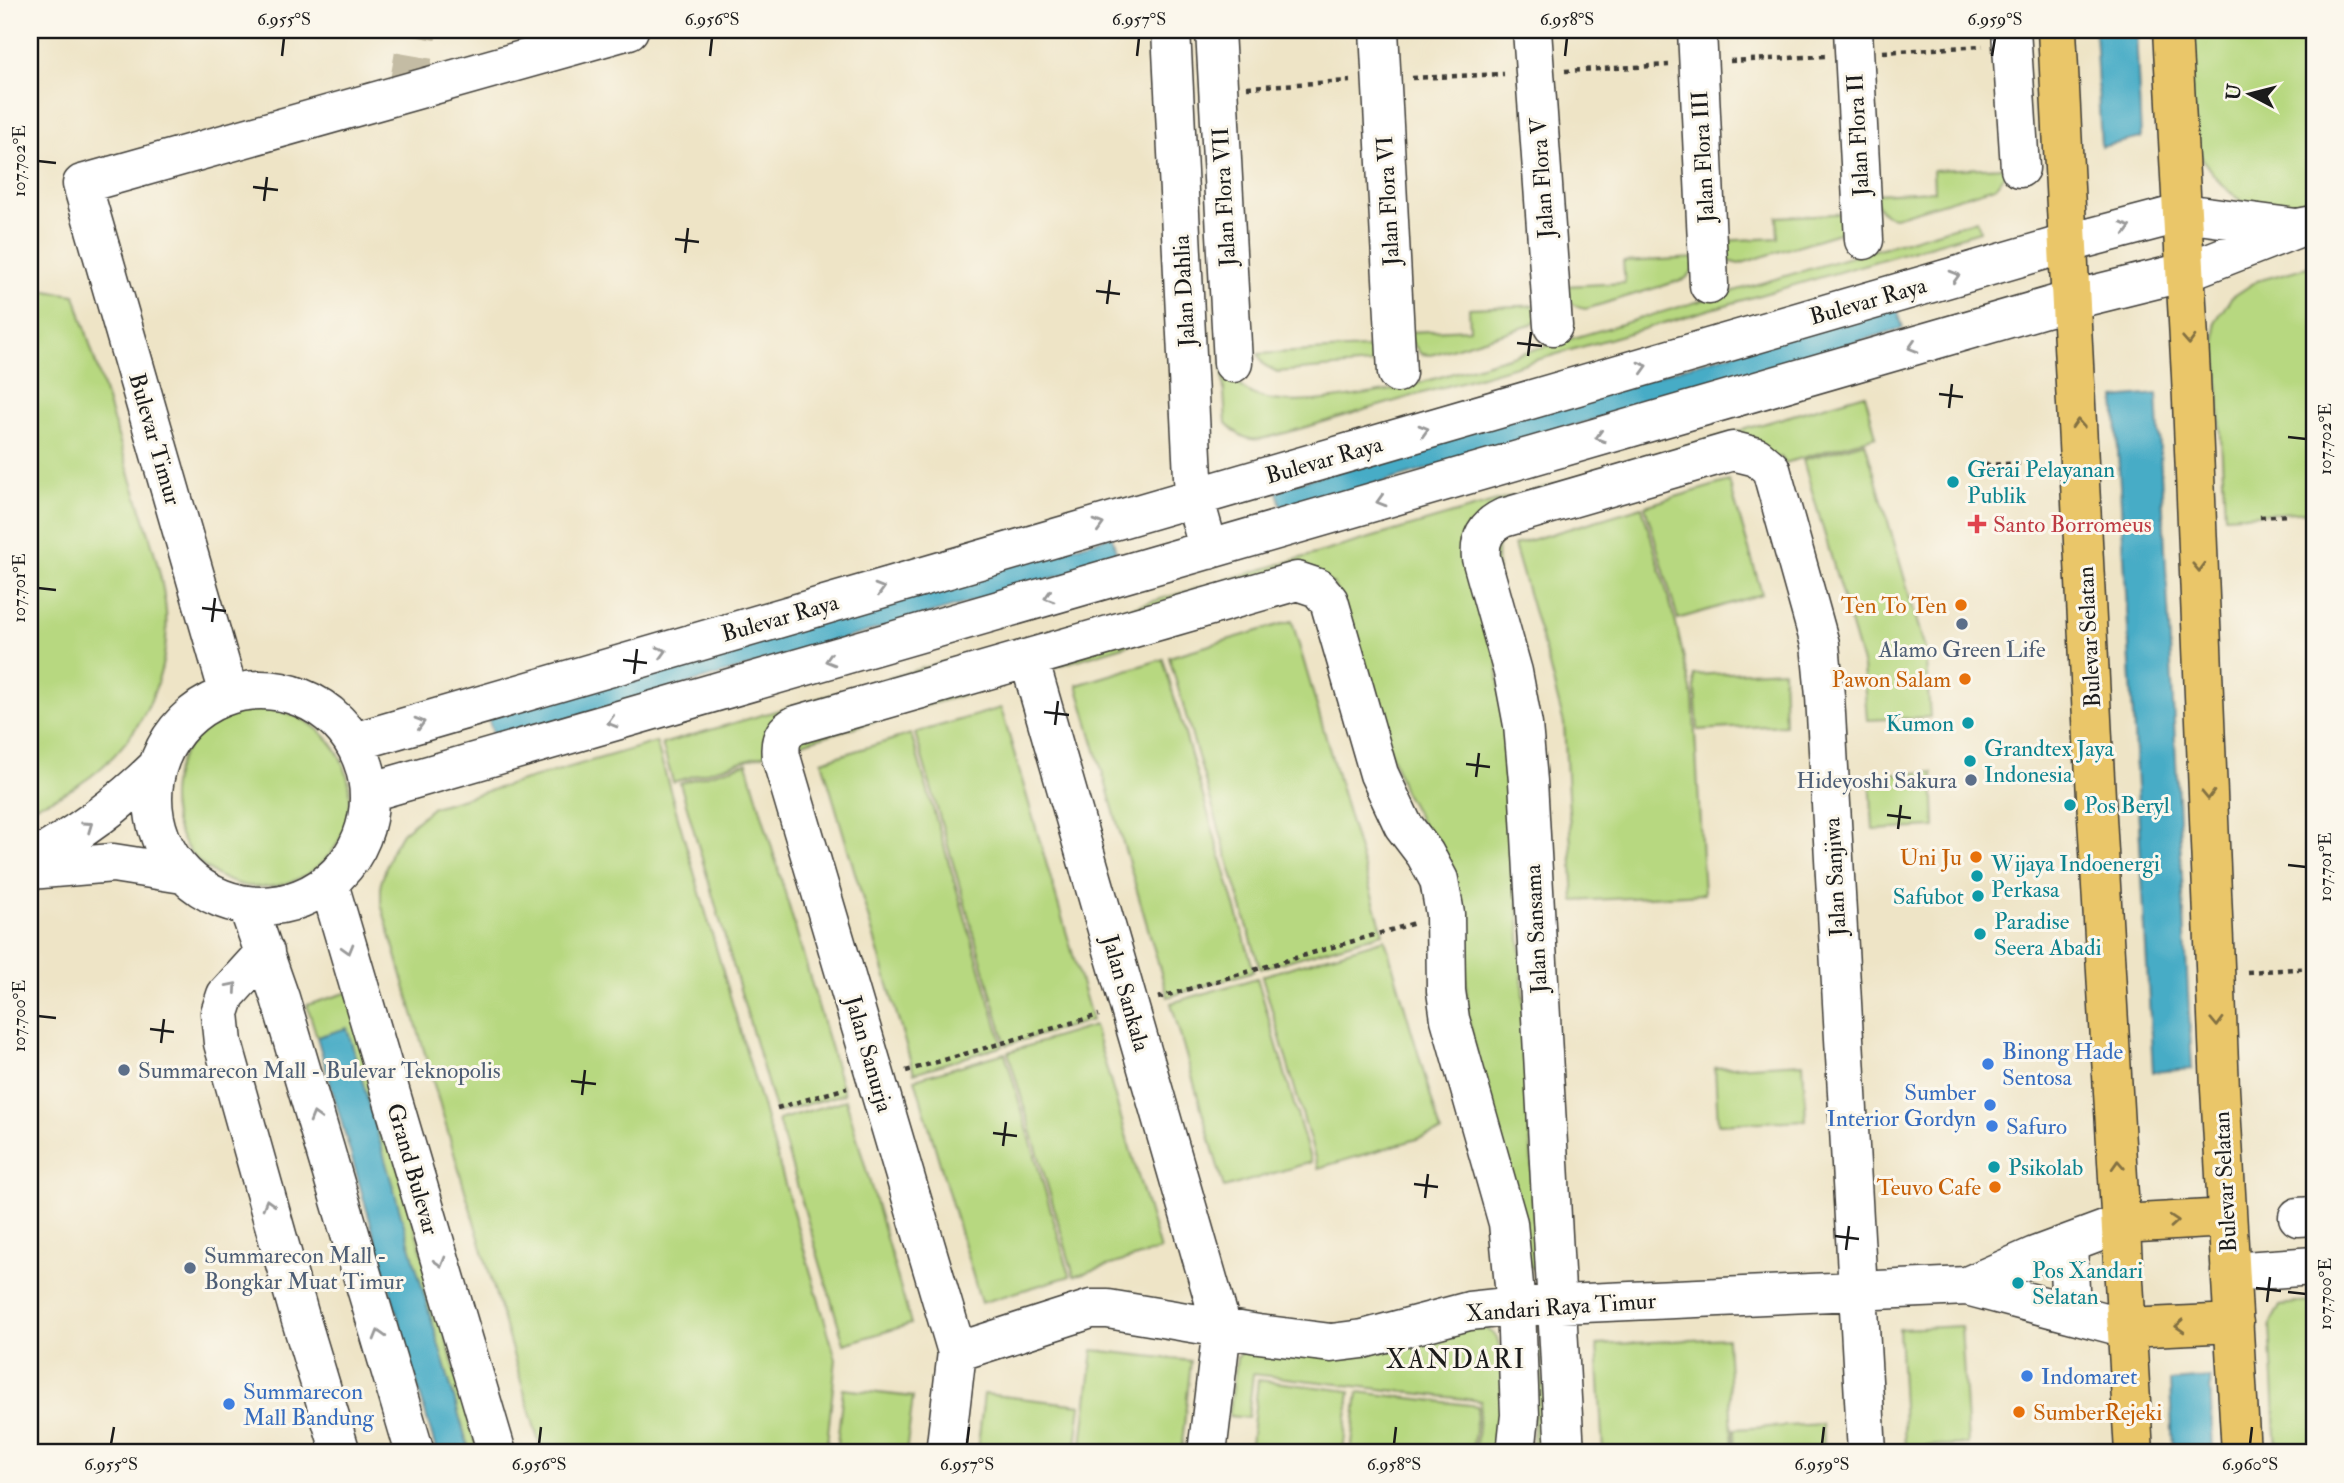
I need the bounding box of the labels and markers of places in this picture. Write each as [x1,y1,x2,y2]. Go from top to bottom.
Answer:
place label: Gerai Pelayanan Publik [1967,455,2115,510]
marker: Gerai Pelayanan Publik [1945,474,1961,490]
place label: Santo Borromeus [1993,510,2152,539]
marker: Santo Borromeus [1967,514,1987,534]
place label: Ten To Ten [1841,591,1947,620]
marker: Ten To Ten [1953,597,1969,613]
marker: Alamo Green Life [1954,616,1970,632]
place label: Alamo Green Life [1877,635,2046,664]
place label: Pawon Salam [1832,665,1951,694]
marker: Pawon Salam [1957,671,1973,687]
place label: Kumon [1886,709,1954,738]
marker: Kumon [1960,715,1976,731]
place label: Grandtex Jaya Indonesia [1984,734,2115,789]
marker: Grandtex Jaya Indonesia [1962,753,1978,769]
place label: Hideyoshi Sakura [1796,766,1958,795]
marker: Hideyoshi Sakura [1963,772,1979,788]
place label: Pos Beryl [2084,791,2170,820]
marker: Pos Beryl [2062,797,2078,813]
place label: Uni Ju [1900,843,1962,872]
marker: Uni Ju [1968,849,1984,865]
place label: Wijaya Indoenergi Perkasa [1990,849,2160,904]
marker: Wijaya Indoenergi Perkasa [1969,868,1985,884]
place label: Safubot [1893,882,1964,911]
marker: Safubot [1970,888,1986,904]
place label: Paradise Seera Abadi [1994,907,2102,962]
marker: Paradise Seera Abadi [1972,926,1988,942]
place label: Binong Hade Sentosa [2002,1037,2124,1092]
place label: Summarecon Mall - Bulevar Teknopolis [138,1056,501,1086]
marker: Binong Hade Sentosa [1980,1056,1996,1072]
marker: Summarecon Mall - Bulevar Teknopolis [116,1062,132,1078]
place label: Sumber Interior Gordyn [1827,1078,1976,1133]
marker: Sumber Interior Gordyn [1982,1097,1998,1113]
place label: Safuro [2006,1112,2067,1141]
marker: Safuro [1984,1118,2000,1134]
place label: Psikolab [2008,1153,2083,1182]
marker: Psikolab [1986,1159,2002,1175]
place label: Teuvo Cafe [1877,1173,1981,1202]
marker: Teuvo Cafe [1987,1179,2003,1195]
place label: Summarecon Mall - Bongkar Muat Timur [204,1241,404,1296]
place label: Pos Xandari Selatan [2032,1256,2143,1311]
marker: Summarecon Mall - Bongkar Muat Timur [182,1260,198,1276]
marker: Pos Xandari Selatan [2010,1275,2026,1291]
place label: Indomaret [2041,1362,2137,1391]
marker: Indomaret [2019,1368,2035,1384]
place label: Summarecon Mall Bandung [243,1377,375,1432]
marker: Summarecon Mall Bandung [221,1396,237,1412]
place label: SumberRejeki [2033,1398,2162,1427]
marker: SumberRejeki [2011,1404,2027,1420]

